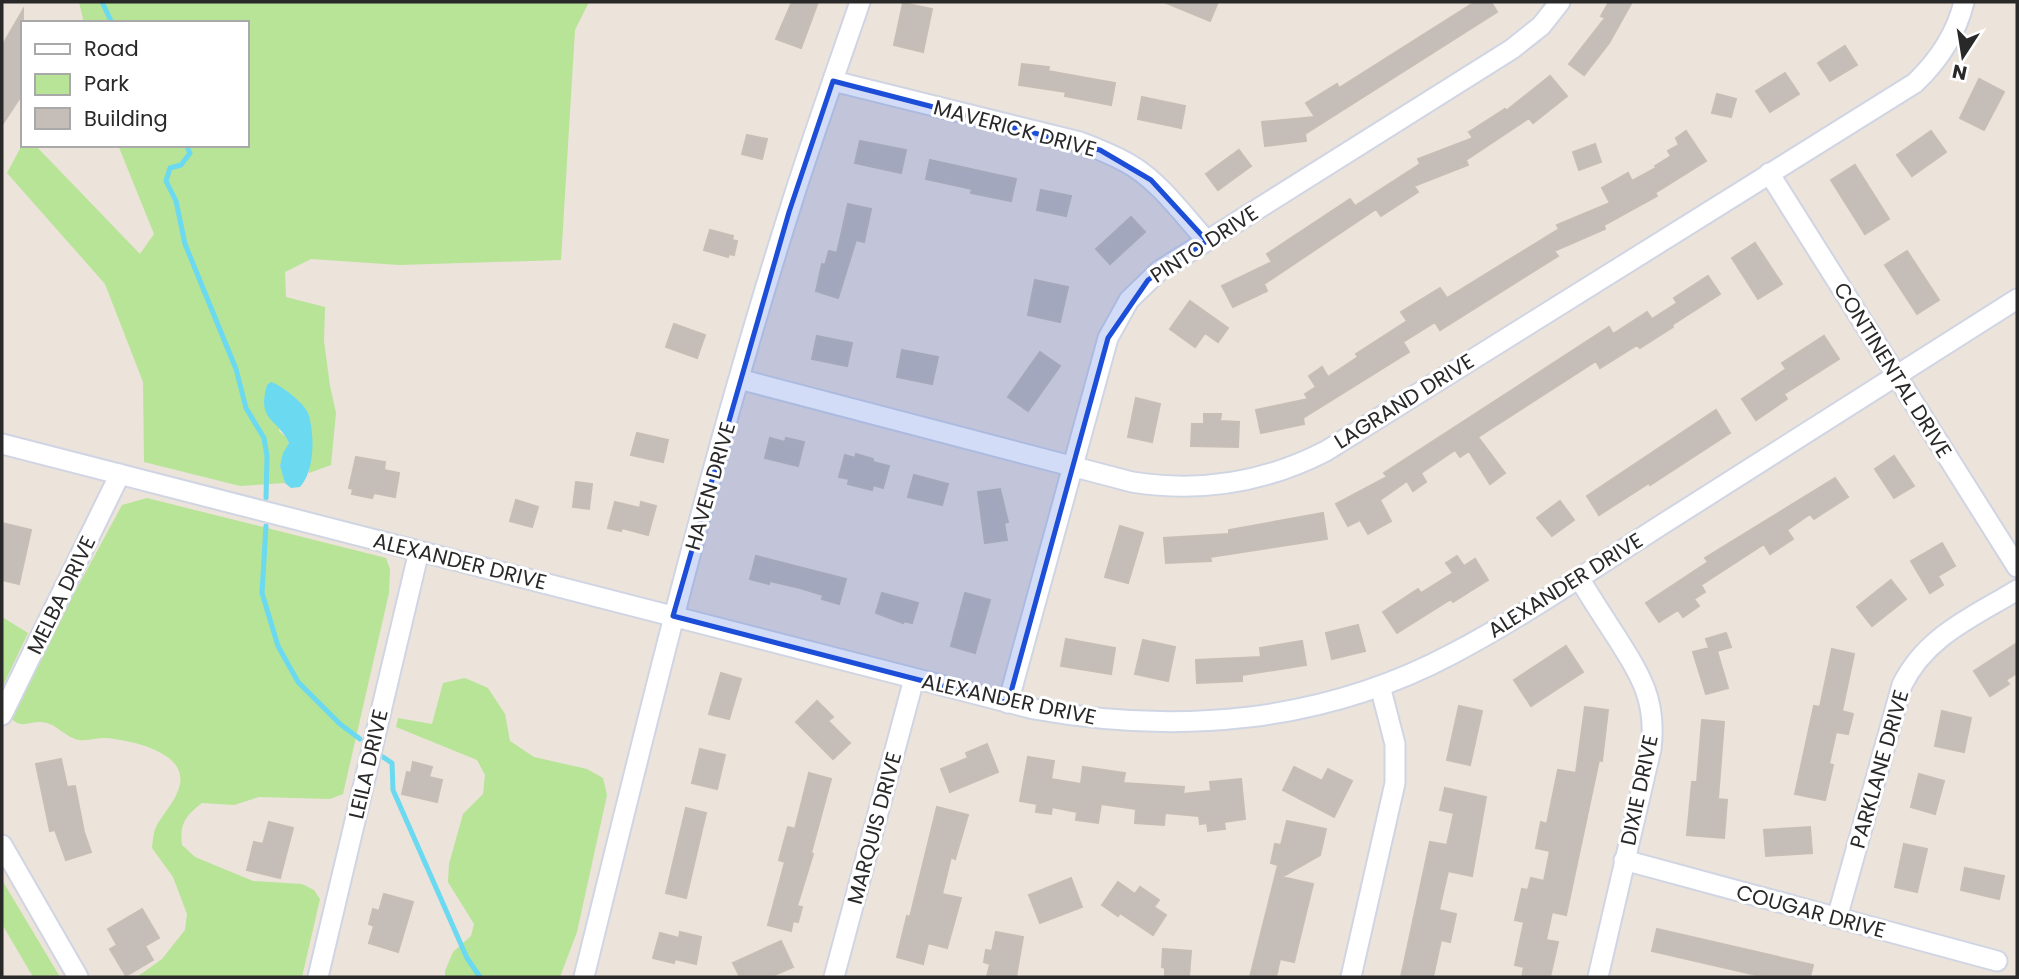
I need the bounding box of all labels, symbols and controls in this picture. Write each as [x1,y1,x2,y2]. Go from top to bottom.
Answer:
legend [21,21,248,147]
north arrow [1928,21,1998,91]
text: Road [84,34,139,63]
text: N [1950,57,1969,87]
text: Park [84,69,129,98]
street label: MAVERICK DRIVE [930,92,1100,164]
text: Building [84,104,168,133]
street label: PINTO DRIVE [1144,198,1264,290]
street label: CONTINENTAL DRIVE [1827,277,1959,463]
street label: LAGRAND DRIVE [1329,346,1479,456]
street label: HAVEN DRIVE [678,419,742,553]
street label: ALEXANDER DRIVE [370,525,550,597]
street label: ALEXANDER DRIVE [1482,526,1648,644]
street label: MELBA DRIVE [20,531,102,659]
street label: ALEXANDER DRIVE [919,666,1099,732]
street label: PARKLANE DRIVE [1842,686,1916,852]
street label: LEILA DRIVE [341,706,395,822]
street label: DIXIE DRIVE [1613,732,1665,848]
street label: MARQUIS DRIVE [840,749,908,907]
street label: COUGAR DRIVE [1733,877,1889,945]

